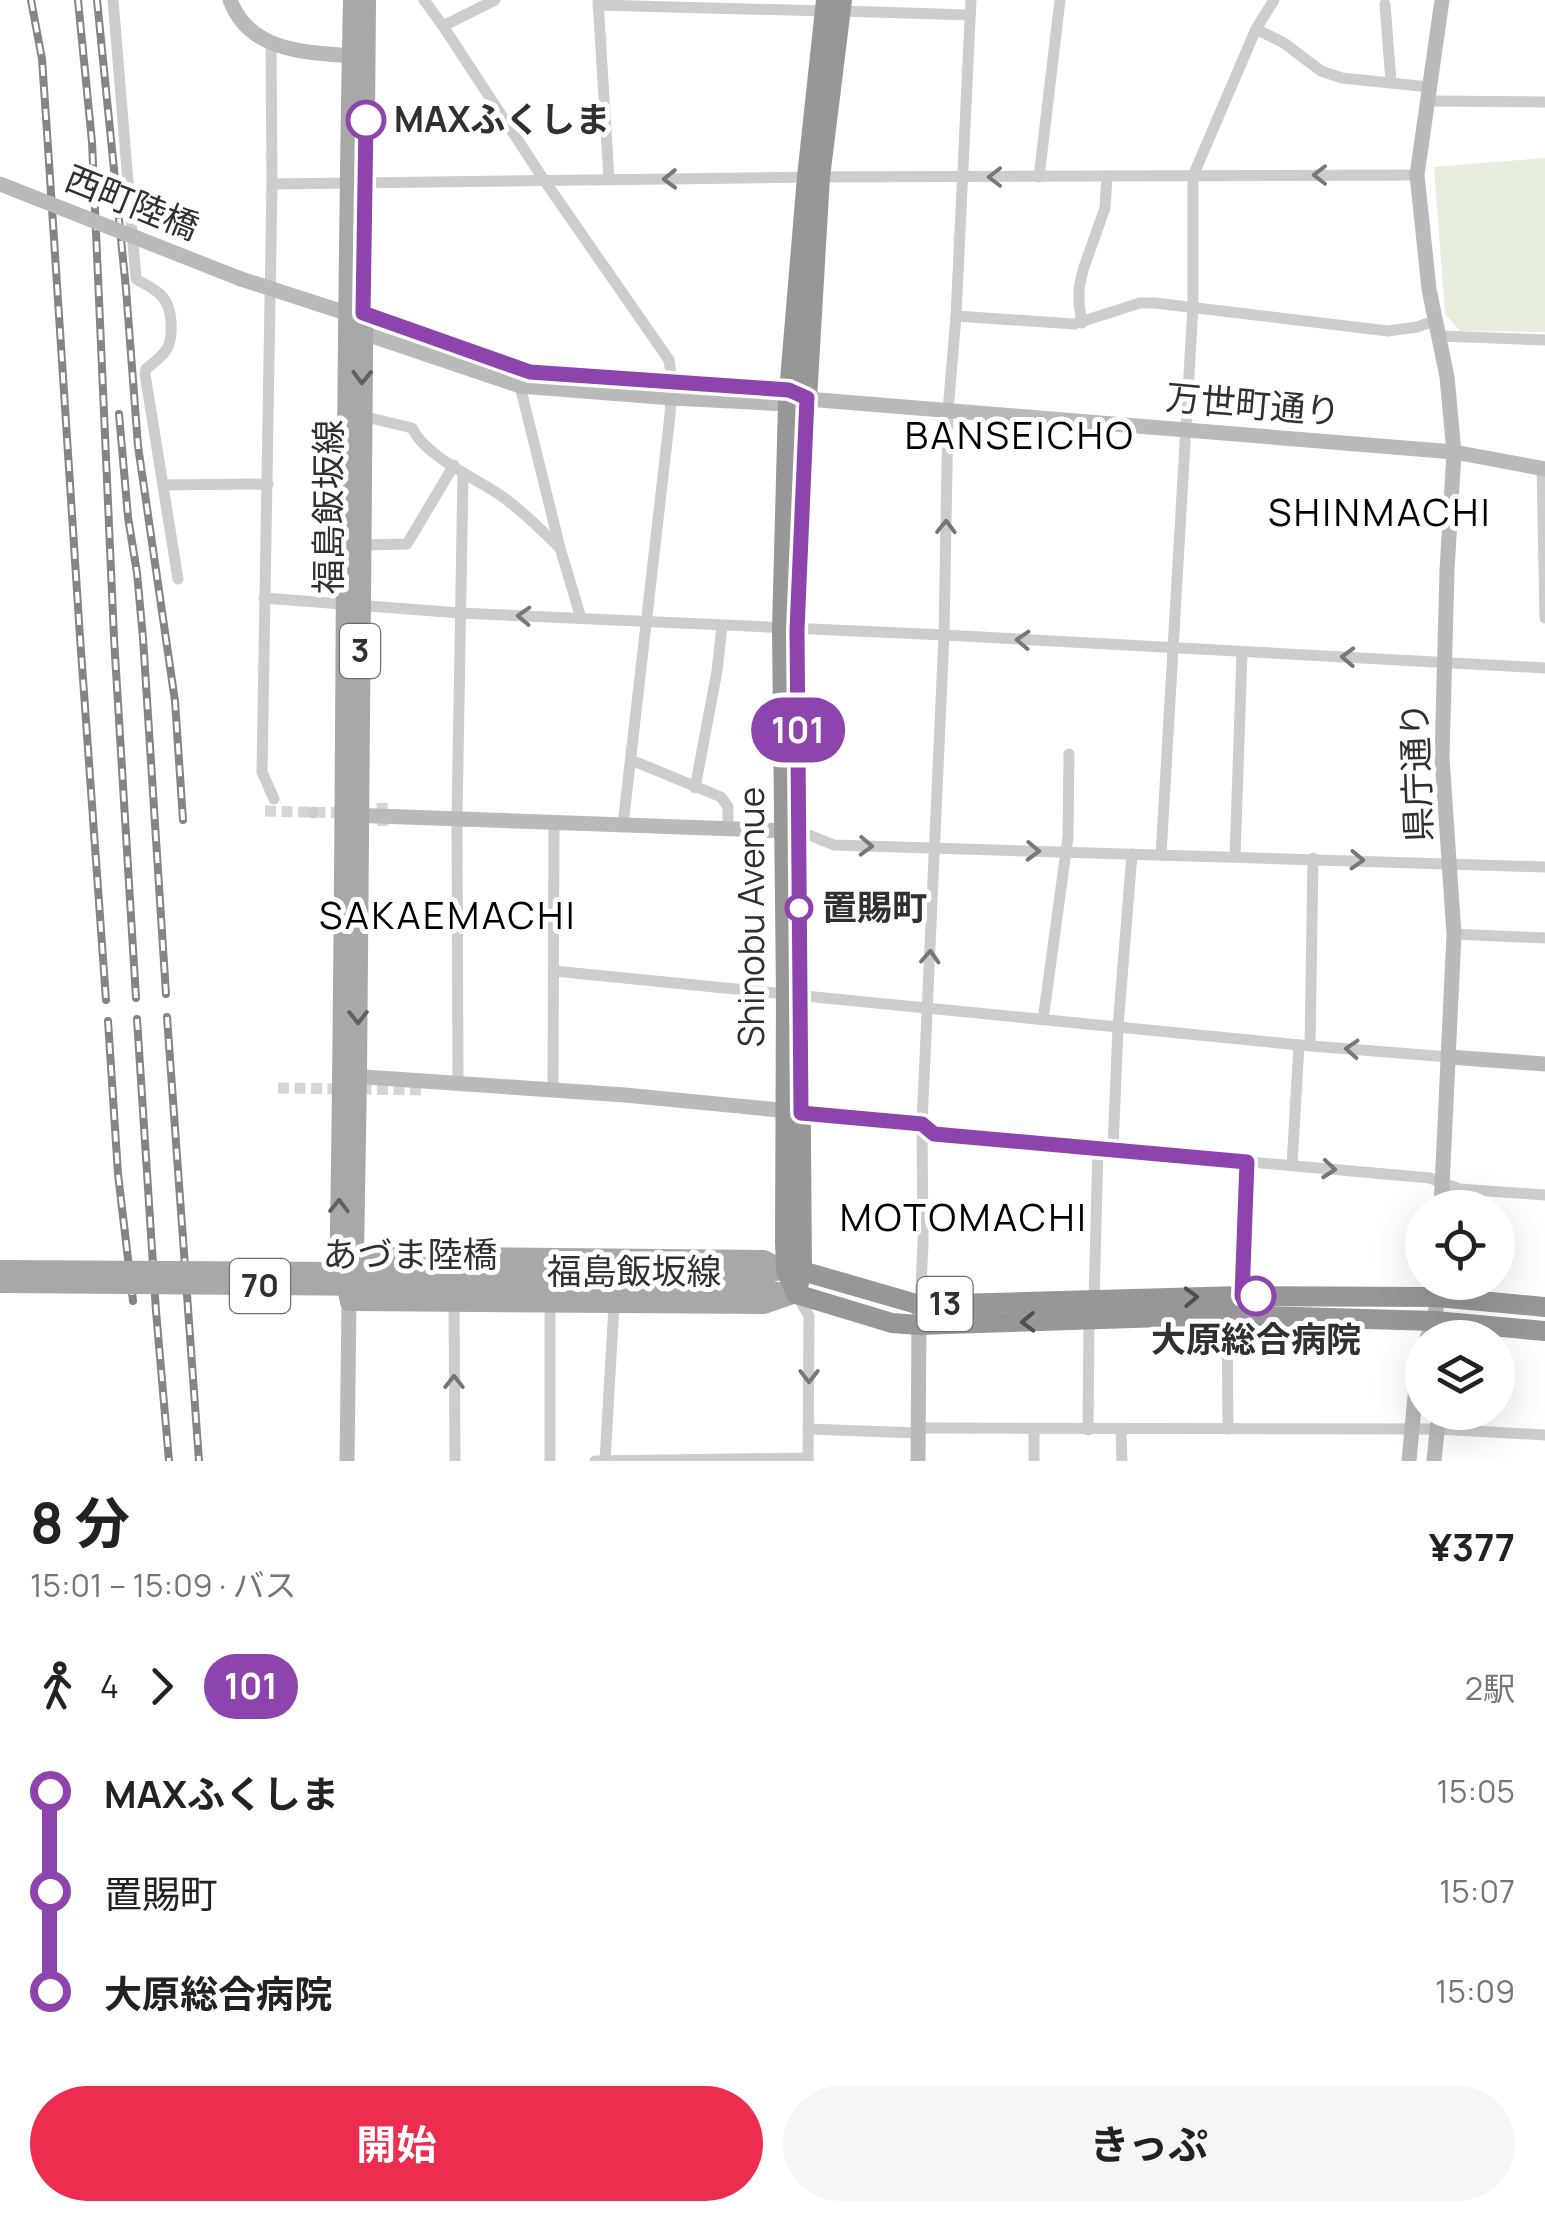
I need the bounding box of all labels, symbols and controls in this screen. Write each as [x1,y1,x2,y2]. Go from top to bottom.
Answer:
place label: MAXふくしま [394,95,610,143]
marker: MAXふくしま [347,101,385,139]
street label: 西町陸橋 [58,154,206,251]
one-way arrow [1311,164,1326,186]
one-way arrow [986,166,1002,188]
one-way arrow [661,168,677,189]
one-way arrow [351,370,373,386]
street label: 万世町通り [1164,372,1342,436]
district label: BANSEICHO [905,408,1135,460]
street label: 福島飯坂線 [304,419,352,595]
district label: SHINMACHI [1268,485,1492,537]
one-way arrow [935,518,957,534]
one-way arrow [515,605,531,626]
road number: 3 [340,624,380,678]
one-way arrow [1015,630,1031,651]
one-way arrow [1339,647,1355,668]
line badge: 101 [740,698,856,762]
street label: 県庁通り [1390,701,1442,843]
text: 101 [771,706,825,754]
street label: Shinobu Avenue [727,787,775,1047]
one-way arrow [858,835,874,856]
one-way arrow [1025,841,1041,862]
one-way arrow [1350,850,1366,871]
place label: 置賜町 [822,883,927,931]
district label: SAKAEMACHI [319,888,577,940]
marker: 置賜町 [786,895,812,921]
one-way arrow [919,948,940,964]
one-way arrow [347,1010,369,1026]
one-way arrow [1344,1039,1360,1061]
one-way arrow [1322,1158,1338,1179]
district label: MOTOMACHI [840,1190,1088,1242]
map controls [1405,1190,1515,1430]
button: locate [1405,1190,1515,1300]
one-way arrow [329,1197,350,1213]
street label: あづま陸橋 [322,1230,498,1278]
street label: 福島飯坂線 [546,1247,722,1295]
road number: 70 [230,1259,290,1313]
road number: 13 [918,1277,972,1331]
marker: 大原総合病院 [1237,1277,1275,1315]
one-way arrow [1184,1286,1200,1307]
one-way arrow [1020,1311,1036,1332]
place label: 大原総合病院 [1151,1315,1361,1363]
button: layers [1405,1320,1515,1430]
one-way arrow [798,1368,820,1384]
one-way arrow [444,1373,465,1389]
text: 8 分 [30,1484,130,1560]
text: ¥377 [1429,1520,1515,1572]
text: 15:01 – 15:09 · バス [30,1563,297,1607]
icon: walk [30,1659,85,1714]
icon: forward [134,1659,189,1714]
text: 101 [224,1662,278,1710]
text: 4 [100,1664,119,1708]
text: 2駅 [1465,1666,1515,1710]
text: MAXふくしま [104,1767,339,1819]
text: 15:05 [1436,1769,1515,1813]
text: 置賜町 [104,1867,218,1919]
text: 15:07 [1439,1869,1515,1913]
text: 大原総合病院 [104,1967,332,2019]
text: 15:09 [1435,1969,1515,2013]
button: 開始 [30,2086,763,2201]
button: きっぷ [783,2086,1515,2201]

